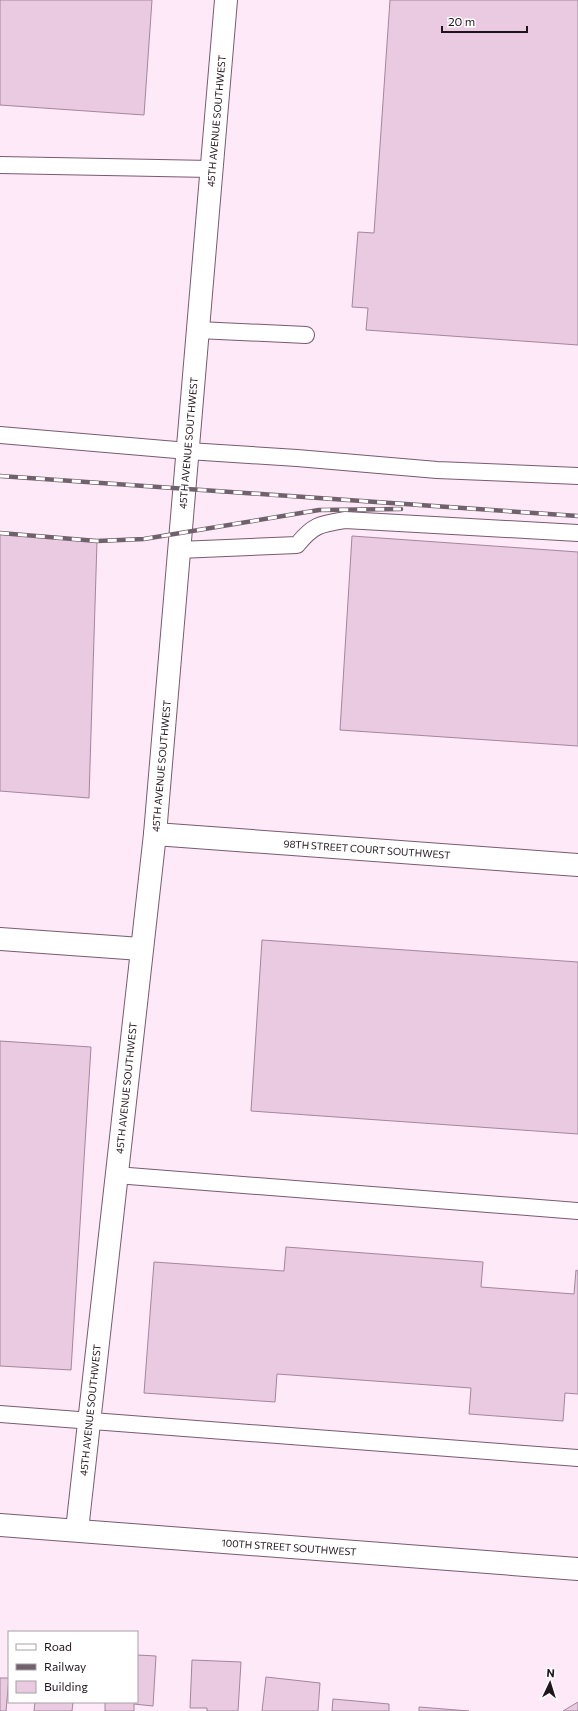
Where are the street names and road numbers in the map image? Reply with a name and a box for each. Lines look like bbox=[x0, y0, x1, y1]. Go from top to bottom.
street label: 45TH AVENUE SOUTHWEST bbox=[204, 54, 228, 188]
street label: 45TH AVENUE SOUTHWEST bbox=[176, 376, 200, 510]
street label: 45TH AVENUE SOUTHWEST bbox=[149, 699, 173, 833]
street label: 98TH STREET COURT SOUTHWEST bbox=[283, 837, 451, 861]
street label: 45TH AVENUE SOUTHWEST bbox=[113, 1021, 139, 1155]
street label: 45TH AVENUE SOUTHWEST bbox=[77, 1343, 103, 1477]
street label: 100TH STREET SOUTHWEST bbox=[221, 1536, 358, 1558]

